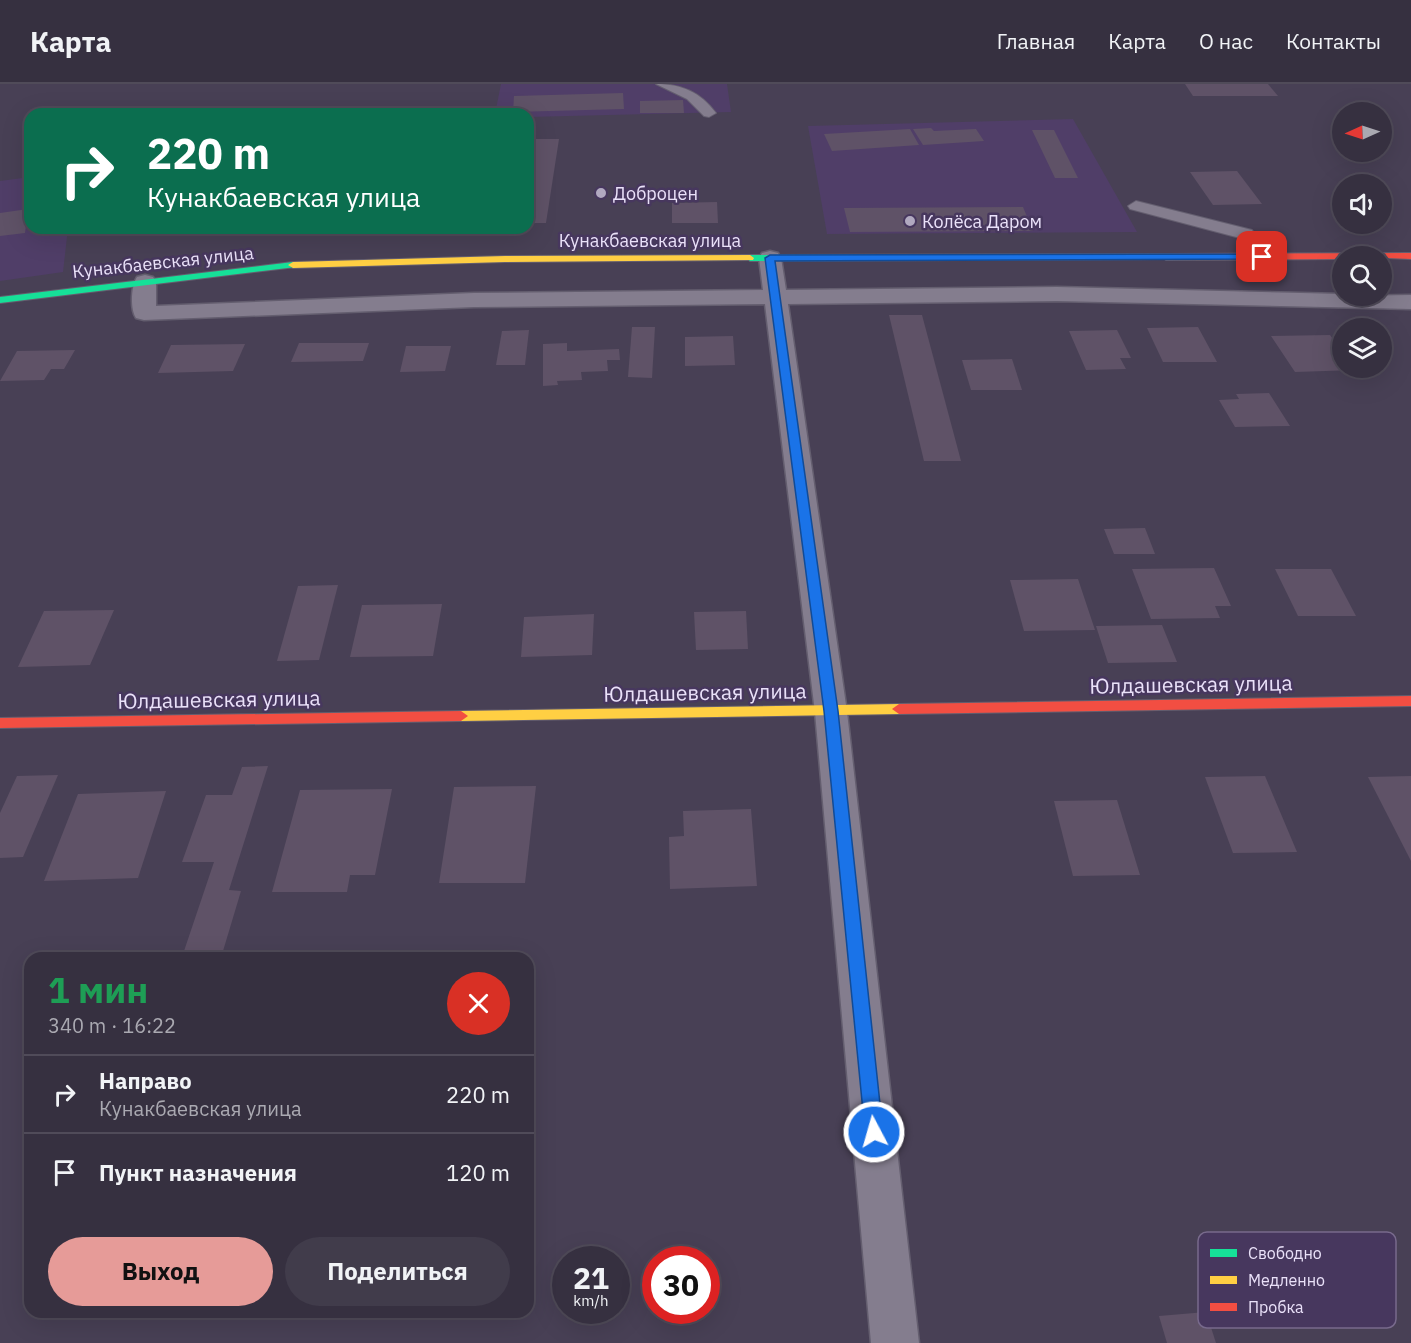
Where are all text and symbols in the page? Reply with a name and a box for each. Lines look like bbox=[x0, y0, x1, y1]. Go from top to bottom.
text: Карта bbox=[30, 23, 111, 60]
text: Главная bbox=[997, 27, 1075, 55]
text: Карта bbox=[1108, 27, 1166, 55]
text: О нас bbox=[1199, 27, 1253, 55]
text: Контакты bbox=[1286, 27, 1381, 55]
north arrow bbox=[1332, 102, 1392, 162]
map controls bbox=[1332, 102, 1392, 378]
text: 220 m bbox=[147, 126, 270, 181]
icon: right bbox=[48, 132, 126, 210]
button: sound bbox=[1332, 174, 1392, 234]
text: Кунакбаевская улица bbox=[147, 179, 421, 214]
place label: Доброцен bbox=[613, 182, 698, 205]
marker: Доброцен bbox=[594, 186, 608, 200]
place label: Колёса Даром bbox=[922, 210, 1042, 233]
marker: Колёса Даром bbox=[903, 214, 917, 228]
street label: Кунакбаевская улица bbox=[559, 229, 742, 252]
pin bbox=[1236, 231, 1287, 282]
icon: arrive bbox=[1245, 240, 1278, 273]
street label: Кунакбаевская улица bbox=[71, 241, 255, 283]
button: search bbox=[1332, 246, 1392, 306]
button: layers bbox=[1332, 318, 1392, 378]
street label: Юлдашевская улица bbox=[1089, 668, 1293, 700]
street label: Юлдашевская улица bbox=[603, 676, 807, 708]
street label: Юлдашевская улица bbox=[117, 683, 321, 715]
text: 1 мин bbox=[48, 966, 148, 1013]
button: close bbox=[447, 972, 510, 1035]
text: 340 m · 16:22 bbox=[48, 1012, 176, 1039]
text: Направо bbox=[99, 1066, 192, 1095]
icon: right bbox=[48, 1078, 81, 1111]
text: 220 m bbox=[446, 1080, 510, 1109]
text: Кунакбаевская улица bbox=[99, 1095, 302, 1122]
position arrow bbox=[842, 1100, 906, 1164]
icon: arrive bbox=[48, 1156, 81, 1189]
text: Пункт назначения bbox=[99, 1158, 297, 1187]
text: 120 m bbox=[446, 1158, 510, 1187]
legend bbox=[1198, 1232, 1396, 1328]
button: Выход bbox=[48, 1237, 273, 1306]
button: Поделиться bbox=[285, 1237, 510, 1306]
text: Свободно bbox=[1248, 1243, 1322, 1263]
speed limit sign: 30 bbox=[642, 1246, 720, 1324]
text: 21 bbox=[573, 1258, 609, 1297]
text: Медленно bbox=[1248, 1270, 1325, 1290]
text: km/h bbox=[573, 1291, 609, 1310]
text: Пробка bbox=[1248, 1297, 1304, 1317]

